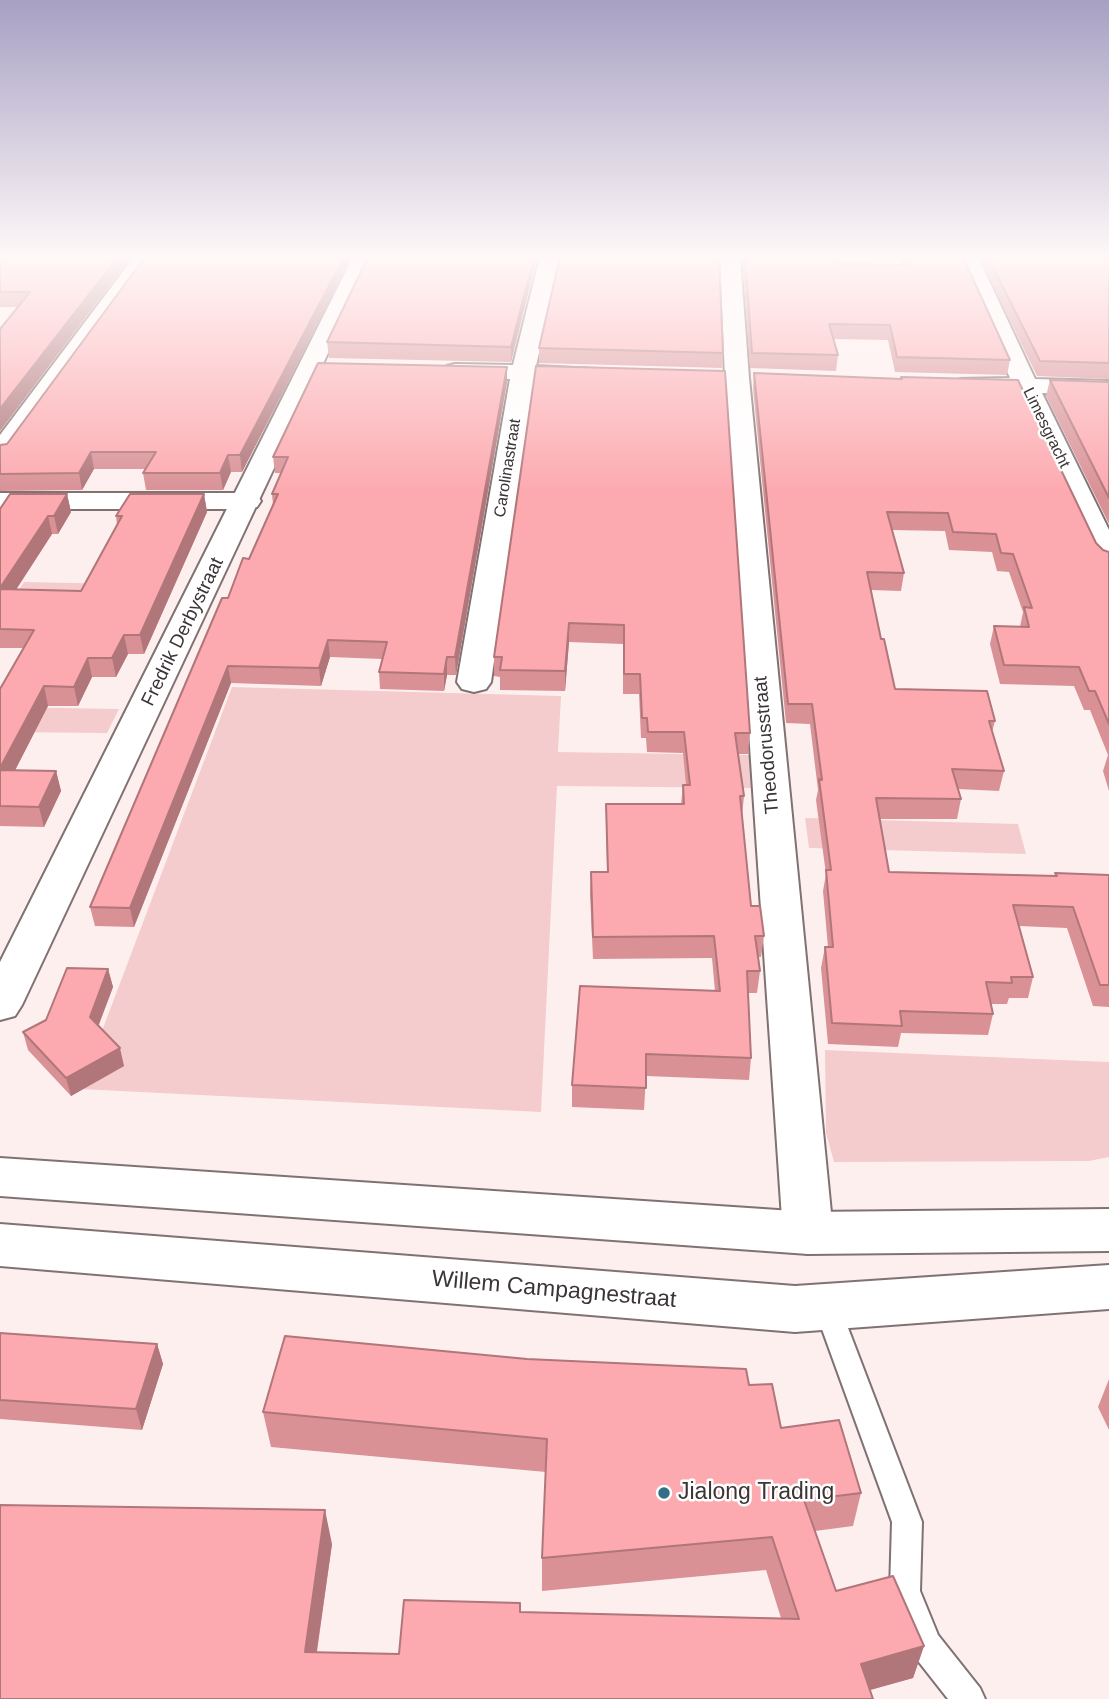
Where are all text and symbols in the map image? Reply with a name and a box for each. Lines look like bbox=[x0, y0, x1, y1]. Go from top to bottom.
street label: Limesgracht bbox=[1018, 385, 1074, 471]
street label: Carolinastraat bbox=[491, 417, 525, 519]
street label: Fredrik Derbystraat bbox=[137, 554, 229, 710]
street label: Theodorusstraat bbox=[750, 675, 784, 815]
street label: Willem Campagnestraat bbox=[431, 1266, 677, 1314]
place label: Jialong Trading bbox=[678, 1479, 834, 1507]
marker: Jialong Trading bbox=[656, 1485, 672, 1501]

